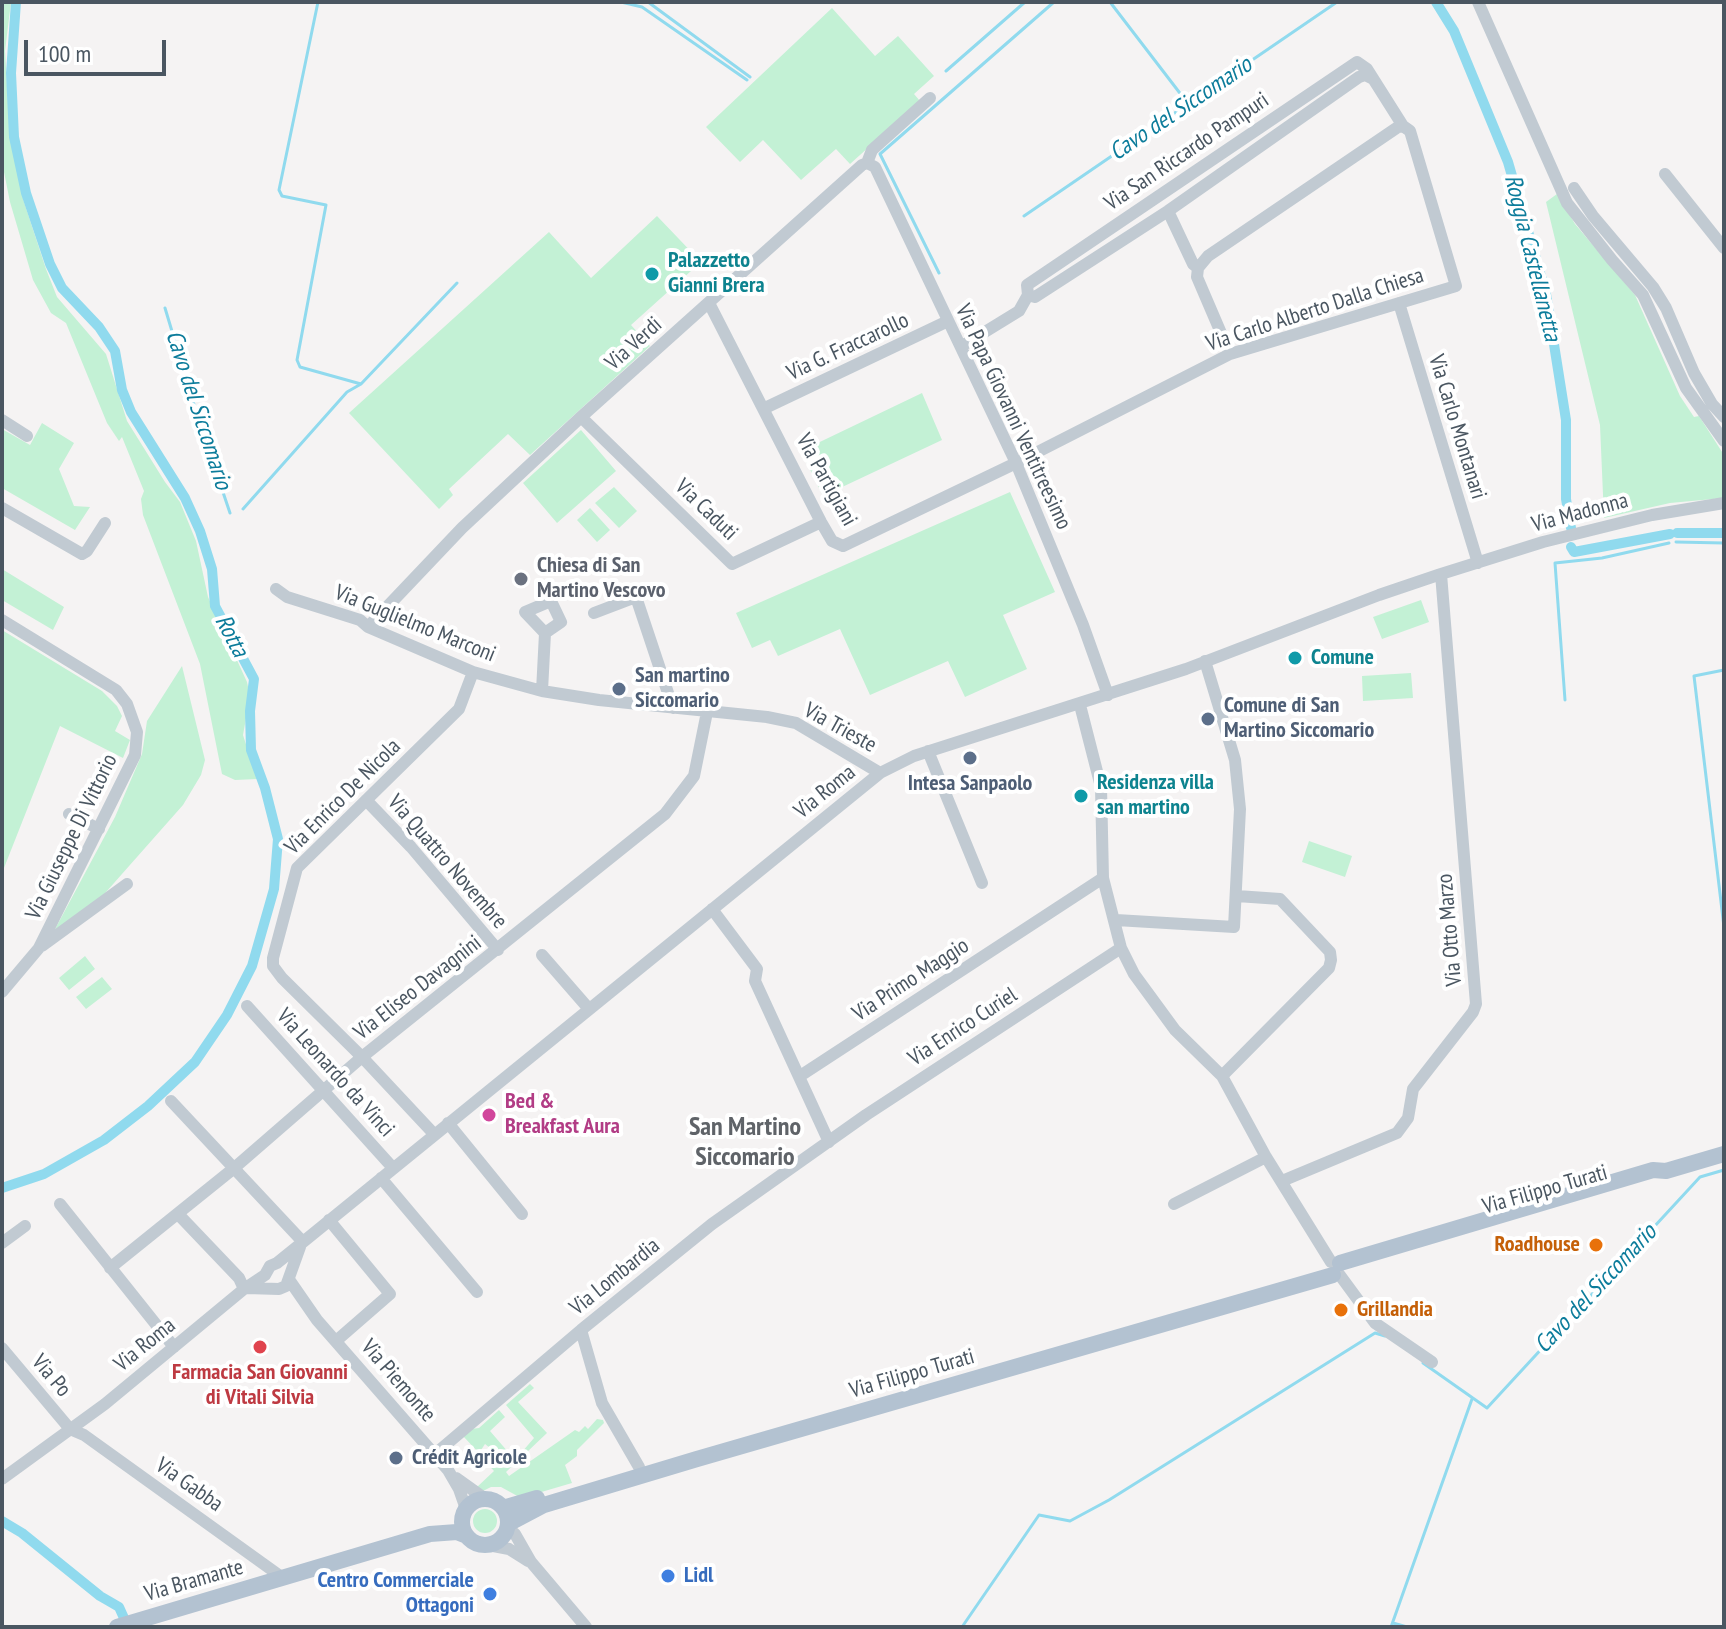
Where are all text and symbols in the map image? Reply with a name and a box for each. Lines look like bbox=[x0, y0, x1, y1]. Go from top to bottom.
scale bar bbox=[28, 24, 170, 74]
text: 100 m bbox=[38, 38, 91, 69]
water label: Cavo del Siccomario bbox=[1104, 51, 1258, 167]
street label: Via San Riccardo Pampuri bbox=[1100, 87, 1274, 217]
water label: Roggia Castellanetta bbox=[1497, 172, 1567, 344]
place label: Palazzetto Gianni Brera bbox=[668, 248, 764, 300]
street label: Via Carlo Alberto Dalla Chiesa bbox=[1203, 262, 1427, 358]
marker: Palazzetto Gianni Brera bbox=[643, 265, 661, 283]
street label: Via Papa Giovanni Ventitreesimo bbox=[949, 300, 1077, 534]
street label: Via G. Fraccarollo bbox=[783, 307, 913, 387]
street label: Via Verdi bbox=[600, 312, 668, 376]
water label: Cavo del Siccomario bbox=[159, 327, 237, 493]
street label: Via Carlo Montanari bbox=[1423, 352, 1491, 502]
street label: Via Partigiani bbox=[790, 429, 862, 531]
street label: Via Caduti bbox=[669, 474, 743, 546]
street label: Via Madonna bbox=[1529, 488, 1631, 538]
place label: Chiesa di San Martino Vescovo bbox=[537, 553, 665, 604]
marker: Chiesa di San Martino Vescovo bbox=[512, 570, 530, 588]
street label: Via Guglielmo Marconi bbox=[331, 580, 499, 668]
water label: Rotta bbox=[208, 610, 254, 662]
place label: Comune bbox=[1311, 645, 1374, 671]
marker: Comune bbox=[1286, 649, 1304, 667]
place label: San martino Siccomario bbox=[635, 663, 730, 714]
marker: San martino Siccomario bbox=[610, 680, 628, 698]
place label: Comune di San Martino Siccomario bbox=[1224, 693, 1374, 744]
street label: Via Trieste bbox=[799, 697, 881, 759]
marker: Comune di San Martino Siccomario bbox=[1199, 710, 1217, 728]
street label: Via Enrico De Nicola bbox=[280, 734, 406, 860]
marker: Intesa Sanpaolo bbox=[961, 749, 979, 767]
street label: Via Giuseppe Di Vittorio bbox=[21, 750, 123, 924]
street label: Via Roma bbox=[789, 759, 861, 825]
place label: Residenza villa san martino bbox=[1097, 770, 1214, 822]
place label: Intesa Sanpaolo bbox=[908, 771, 1032, 797]
marker: Residenza villa san martino bbox=[1072, 787, 1090, 805]
street label: Via Quattro Novembre bbox=[382, 790, 512, 934]
street label: Via Otto Marzo bbox=[1432, 873, 1468, 987]
street label: Via Eliseo Davagnini bbox=[349, 930, 487, 1046]
street label: Via Primo Maggio bbox=[848, 933, 974, 1027]
street label: Via Enrico Curiel bbox=[904, 982, 1022, 1072]
street label: Via Leonardo da Vinci bbox=[271, 1003, 399, 1143]
place label: Bed & Breakfast Aura bbox=[505, 1089, 620, 1140]
marker: Bed & Breakfast Aura bbox=[480, 1106, 498, 1124]
district label: San Martino Siccomario bbox=[689, 1112, 801, 1174]
street label: Via Filippo Turati bbox=[1480, 1160, 1610, 1220]
water label: Cavo del Siccomario bbox=[1529, 1219, 1663, 1359]
place label: Roadhouse bbox=[1495, 1232, 1580, 1258]
street label: Via Lombardia bbox=[565, 1233, 665, 1321]
marker: Roadhouse bbox=[1587, 1236, 1605, 1254]
place label: Grillandia bbox=[1357, 1297, 1433, 1323]
marker: Grillandia bbox=[1332, 1301, 1350, 1319]
street label: Via Roma bbox=[109, 1312, 181, 1378]
street label: Via Piemonte bbox=[355, 1334, 441, 1428]
marker: Farmacia San Giovanni di Vitali Silvia bbox=[251, 1338, 269, 1356]
street label: Via Filippo Turati bbox=[847, 1344, 977, 1404]
street label: Via Po bbox=[26, 1349, 76, 1403]
place label: Farmacia San Giovanni di Vitali Silvia bbox=[172, 1360, 348, 1412]
place label: Crédit Agricole bbox=[412, 1445, 527, 1471]
marker: Crédit Agricole bbox=[387, 1449, 405, 1467]
street label: Via Gabba bbox=[150, 1452, 228, 1518]
street label: Via Bramante bbox=[142, 1554, 246, 1608]
place label: Lidl bbox=[684, 1563, 713, 1589]
marker: Lidl bbox=[659, 1567, 677, 1585]
place label: Centro Commerciale Ottagoni bbox=[317, 1568, 474, 1620]
marker: Centro Commerciale Ottagoni bbox=[481, 1585, 499, 1603]

